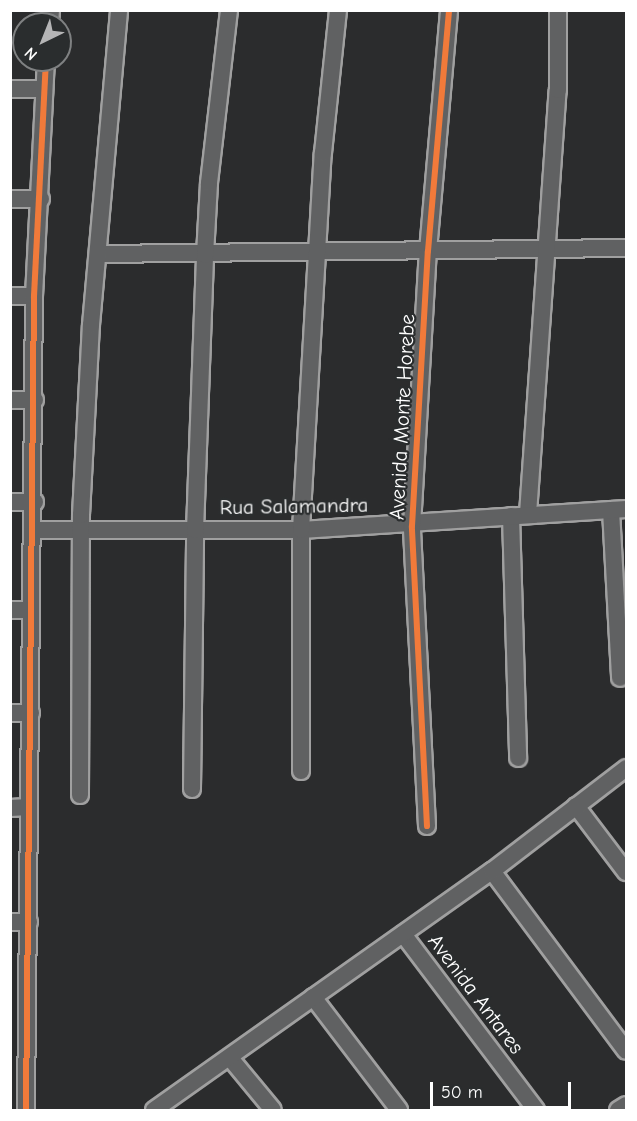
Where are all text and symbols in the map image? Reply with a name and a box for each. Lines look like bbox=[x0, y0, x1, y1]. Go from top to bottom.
north arrow bbox=[12, 12, 72, 72]
text: N bbox=[21, 44, 41, 64]
street label: Avenida Monte Horebe bbox=[384, 313, 420, 521]
street label: Rua Salamandra bbox=[219, 492, 369, 520]
street label: Avenida Antares bbox=[423, 929, 529, 1059]
scale bar bbox=[433, 1070, 574, 1108]
text: 50 m bbox=[441, 1082, 483, 1103]

